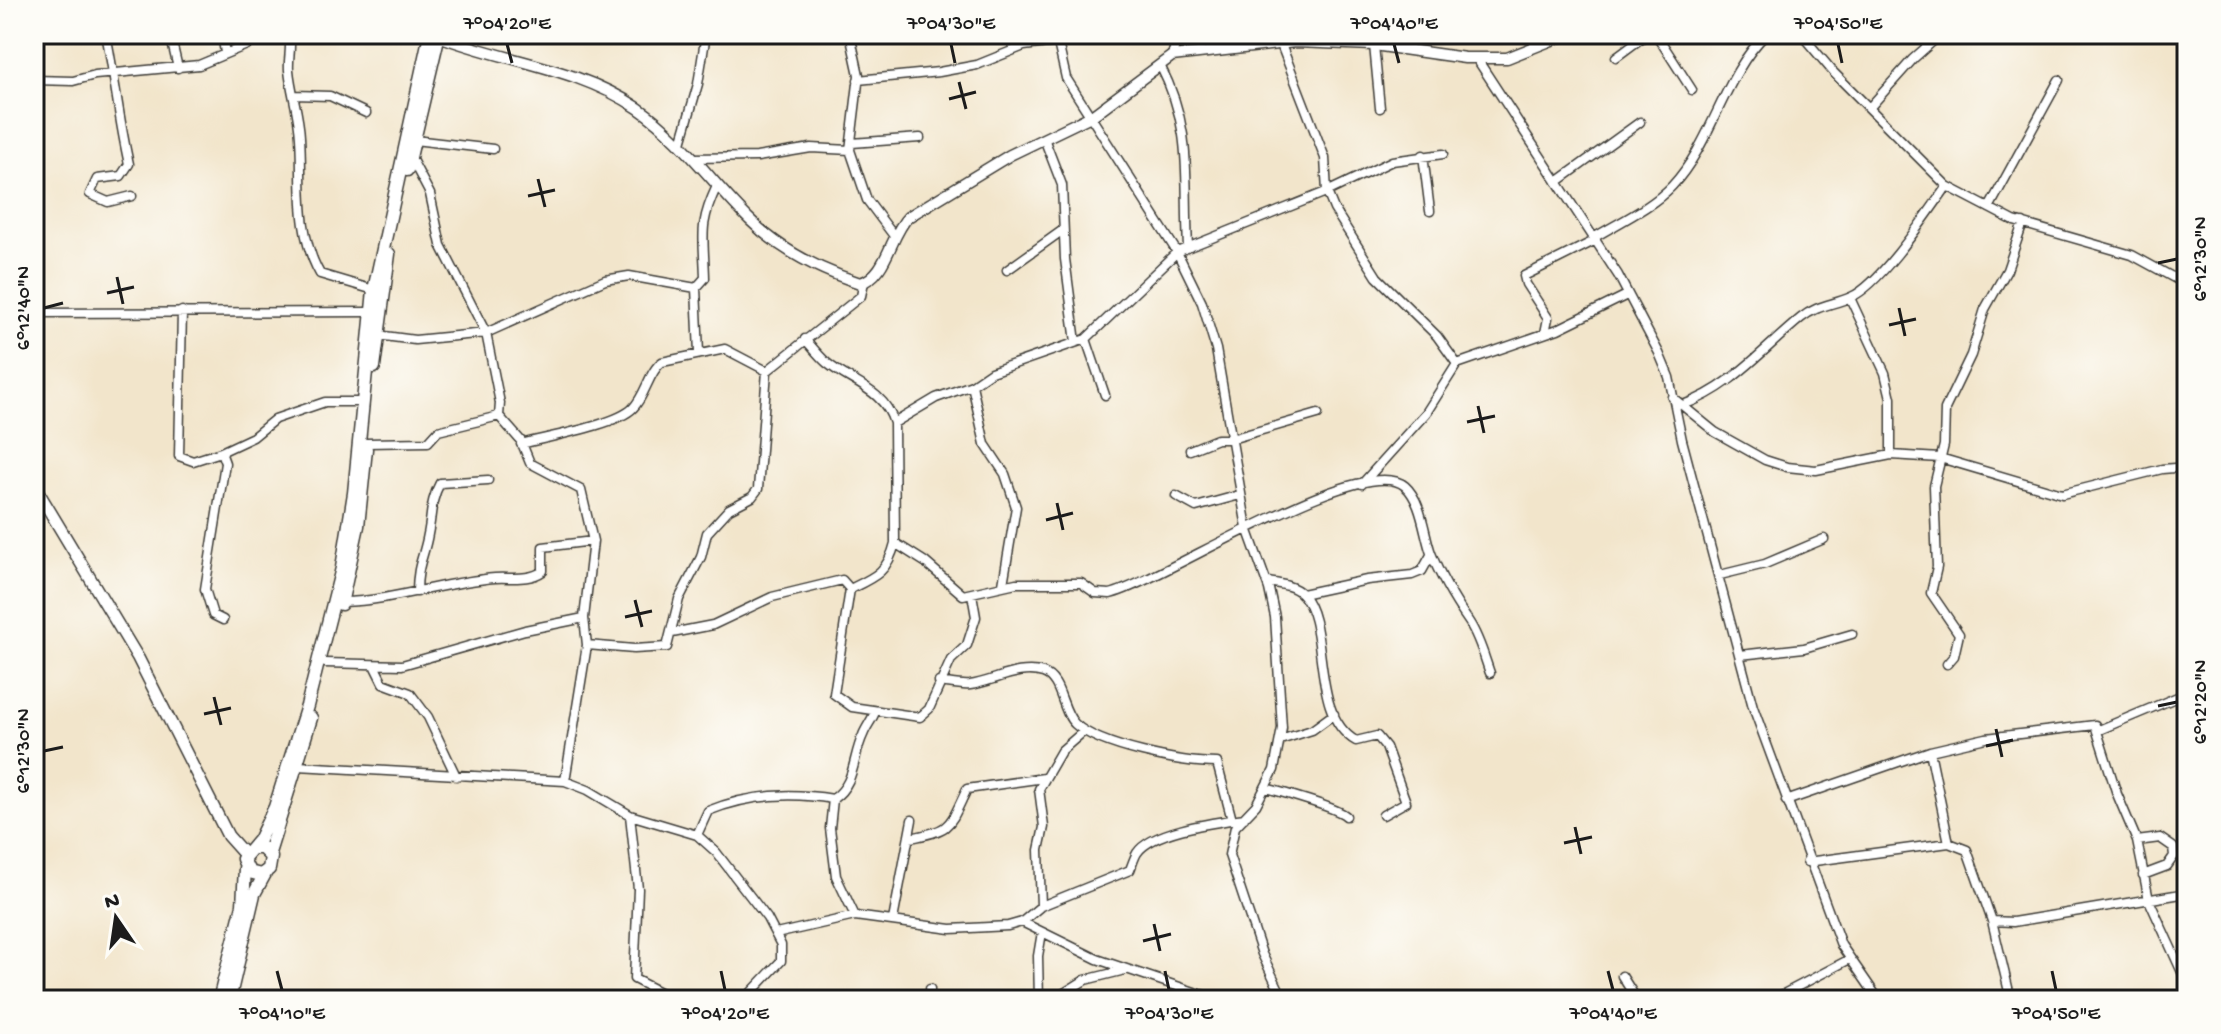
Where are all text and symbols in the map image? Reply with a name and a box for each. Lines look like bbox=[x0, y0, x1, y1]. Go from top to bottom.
text: 7°04'20"E bbox=[462, 14, 552, 37]
text: 7°04'30"E bbox=[906, 14, 996, 37]
text: 7°04'40"E bbox=[1350, 14, 1439, 37]
text: 7°04'50"E bbox=[1793, 14, 1884, 37]
text: 6°12'30"N bbox=[2191, 216, 2214, 302]
text: 6°12'40"N bbox=[14, 266, 37, 350]
text: 6°12'20"N bbox=[2191, 660, 2214, 744]
text: 6°12'30"N bbox=[14, 708, 37, 794]
north arrow bbox=[76, 878, 156, 958]
text: N bbox=[102, 888, 122, 917]
text: 7°04'10"E bbox=[238, 1004, 326, 1027]
text: 7°04'20"E bbox=[680, 1004, 770, 1027]
text: 7°04'30"E bbox=[1124, 1004, 1214, 1027]
text: 7°04'40"E bbox=[1569, 1004, 1658, 1027]
text: 7°04'50"E bbox=[2011, 1004, 2102, 1027]

